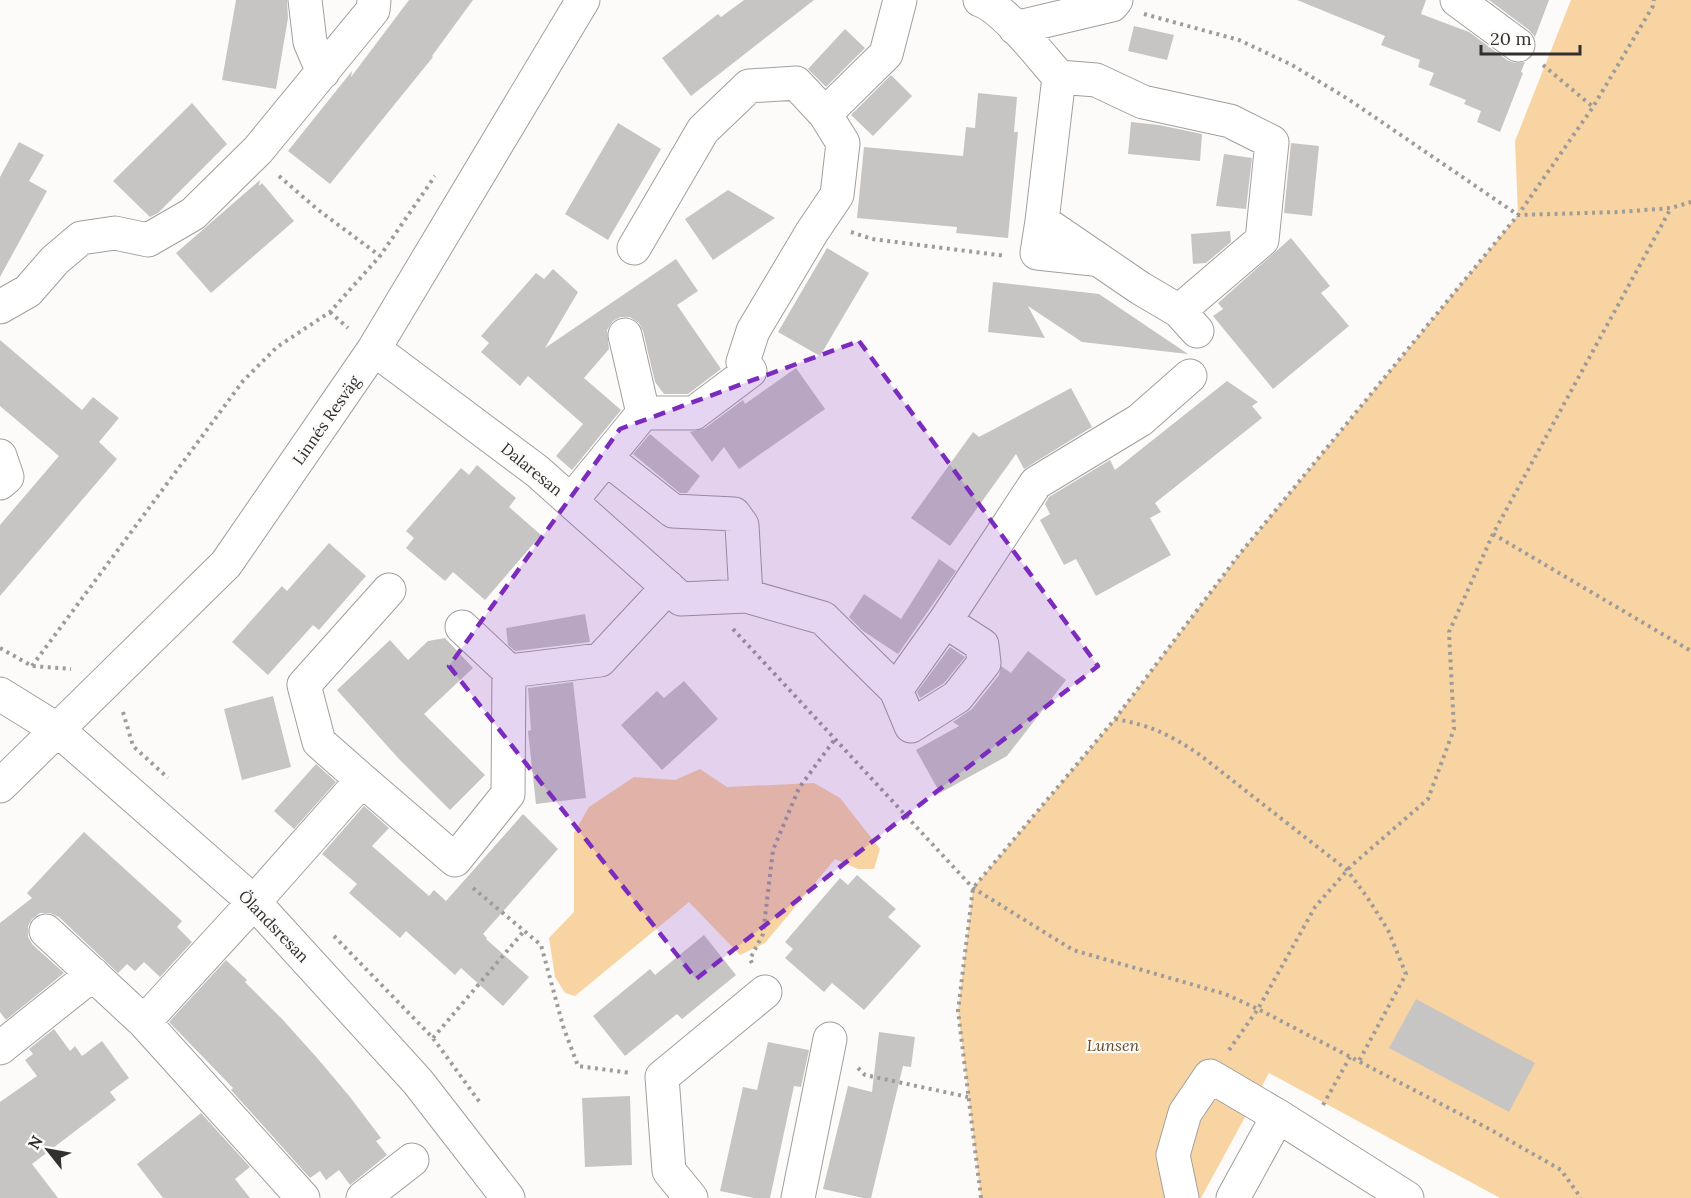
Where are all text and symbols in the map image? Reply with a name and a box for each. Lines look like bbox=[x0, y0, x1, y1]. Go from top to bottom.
scale bar bbox=[1481, 18, 1580, 56]
text: 20 m bbox=[1490, 27, 1532, 50]
street label: Linnés Resväg bbox=[288, 371, 365, 469]
street label: Dalaresan bbox=[497, 438, 567, 500]
street label: Ölandsresan bbox=[235, 886, 314, 967]
park label: Lunsen bbox=[1087, 1035, 1140, 1055]
north arrow bbox=[18, 1120, 78, 1180]
text: N bbox=[23, 1132, 47, 1153]

